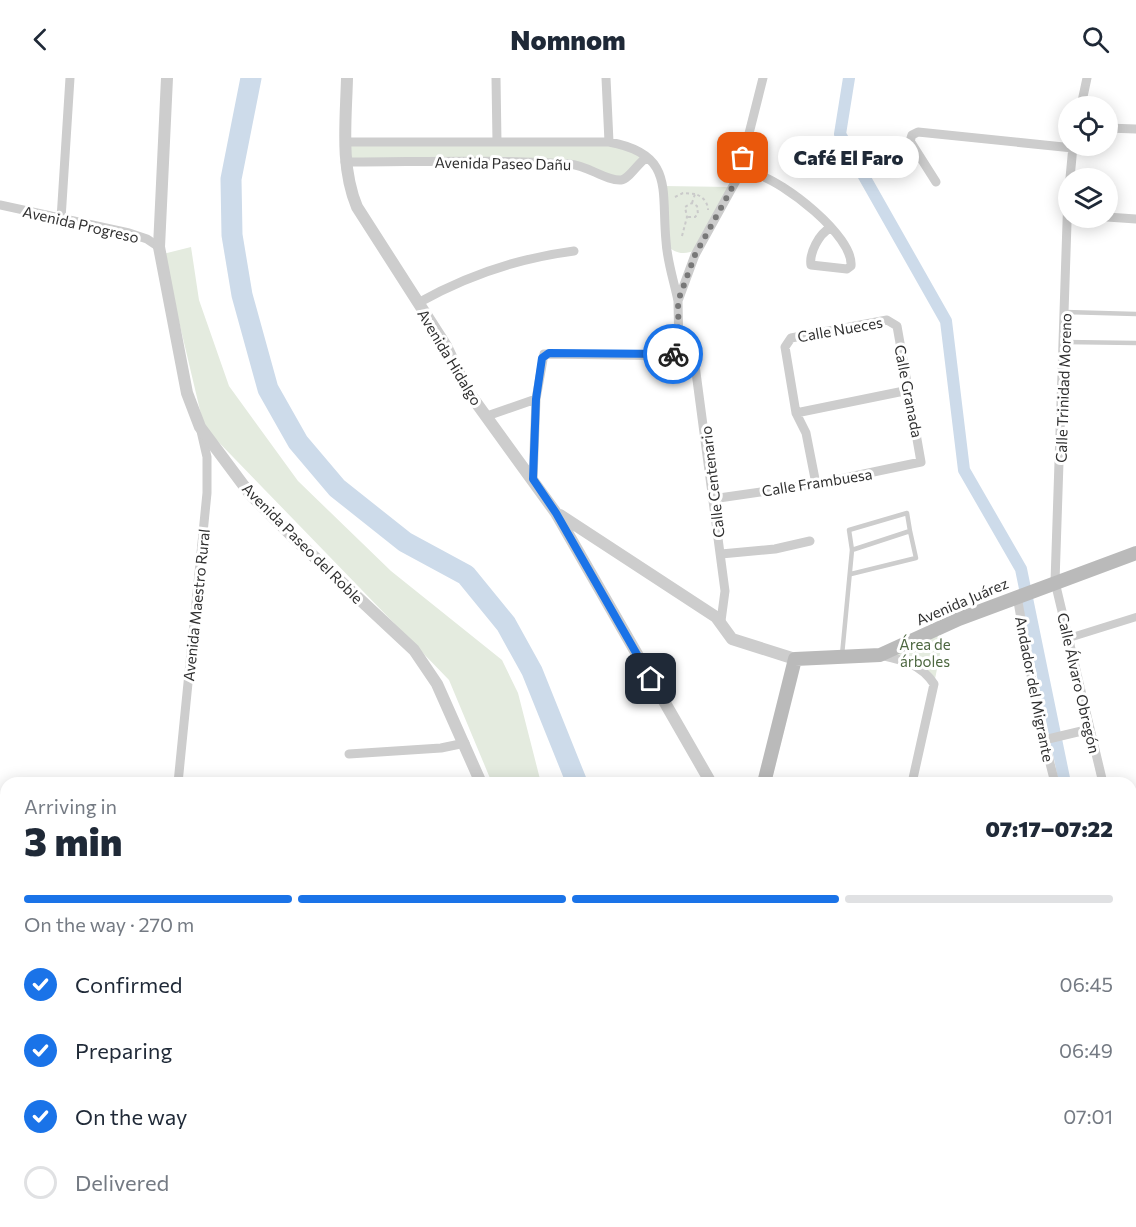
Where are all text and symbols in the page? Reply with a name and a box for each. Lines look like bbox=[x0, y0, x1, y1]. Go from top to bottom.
icon: back bbox=[24, 23, 57, 56]
text: Nomnom bbox=[510, 23, 626, 56]
icon: search bbox=[1079, 23, 1112, 56]
map controls bbox=[1058, 96, 1118, 228]
button: locate bbox=[1058, 96, 1118, 156]
pin bbox=[717, 132, 768, 183]
callout: Café El Faro bbox=[779, 137, 920, 179]
icon: bag bbox=[726, 141, 759, 174]
text: Café El Faro bbox=[794, 145, 903, 169]
street label: Avenida Paseo Dañu bbox=[435, 153, 571, 173]
button: layers bbox=[1058, 168, 1118, 228]
street label: Avenida Progreso bbox=[21, 202, 141, 246]
street label: Avenida Hidalgo bbox=[414, 306, 486, 409]
street label: Calle Nueces bbox=[796, 313, 884, 345]
street label: Calle Trinidad Moreno bbox=[1051, 313, 1075, 463]
courier bbox=[643, 324, 703, 384]
icon: bike bbox=[657, 338, 690, 371]
street label: Calle Granada bbox=[891, 343, 927, 439]
street label: Calle Centenario bbox=[696, 425, 728, 539]
street label: Calle Frambuesa bbox=[761, 464, 873, 500]
street label: Avenida Paseo del Roble bbox=[239, 479, 367, 607]
street label: Avenida Maestro Rural bbox=[179, 528, 213, 682]
street label: Avenida Juárez bbox=[913, 573, 1011, 629]
street label: Calle Álvaro Obregón bbox=[1054, 611, 1105, 755]
street label: Andador del Migrante bbox=[1012, 615, 1058, 763]
park label: Área de árboles bbox=[899, 634, 951, 670]
pin bbox=[625, 653, 676, 704]
icon: home bbox=[634, 662, 667, 695]
text: Arriving in bbox=[24, 794, 117, 818]
text: 07:17–07:22 bbox=[985, 815, 1113, 842]
text: 3 min bbox=[24, 816, 122, 864]
text: On the way · 270 m bbox=[24, 912, 194, 936]
icon: check bbox=[24, 968, 57, 1001]
text: Confirmed bbox=[75, 971, 182, 998]
text: 06:45 bbox=[1060, 972, 1113, 996]
icon: check bbox=[24, 1034, 57, 1067]
text: Preparing bbox=[75, 1037, 172, 1064]
text: 06:49 bbox=[1059, 1038, 1113, 1062]
icon: check bbox=[24, 1100, 57, 1133]
text: On the way bbox=[75, 1103, 187, 1130]
text: 07:01 bbox=[1063, 1104, 1113, 1128]
text: Delivered bbox=[75, 1169, 169, 1196]

